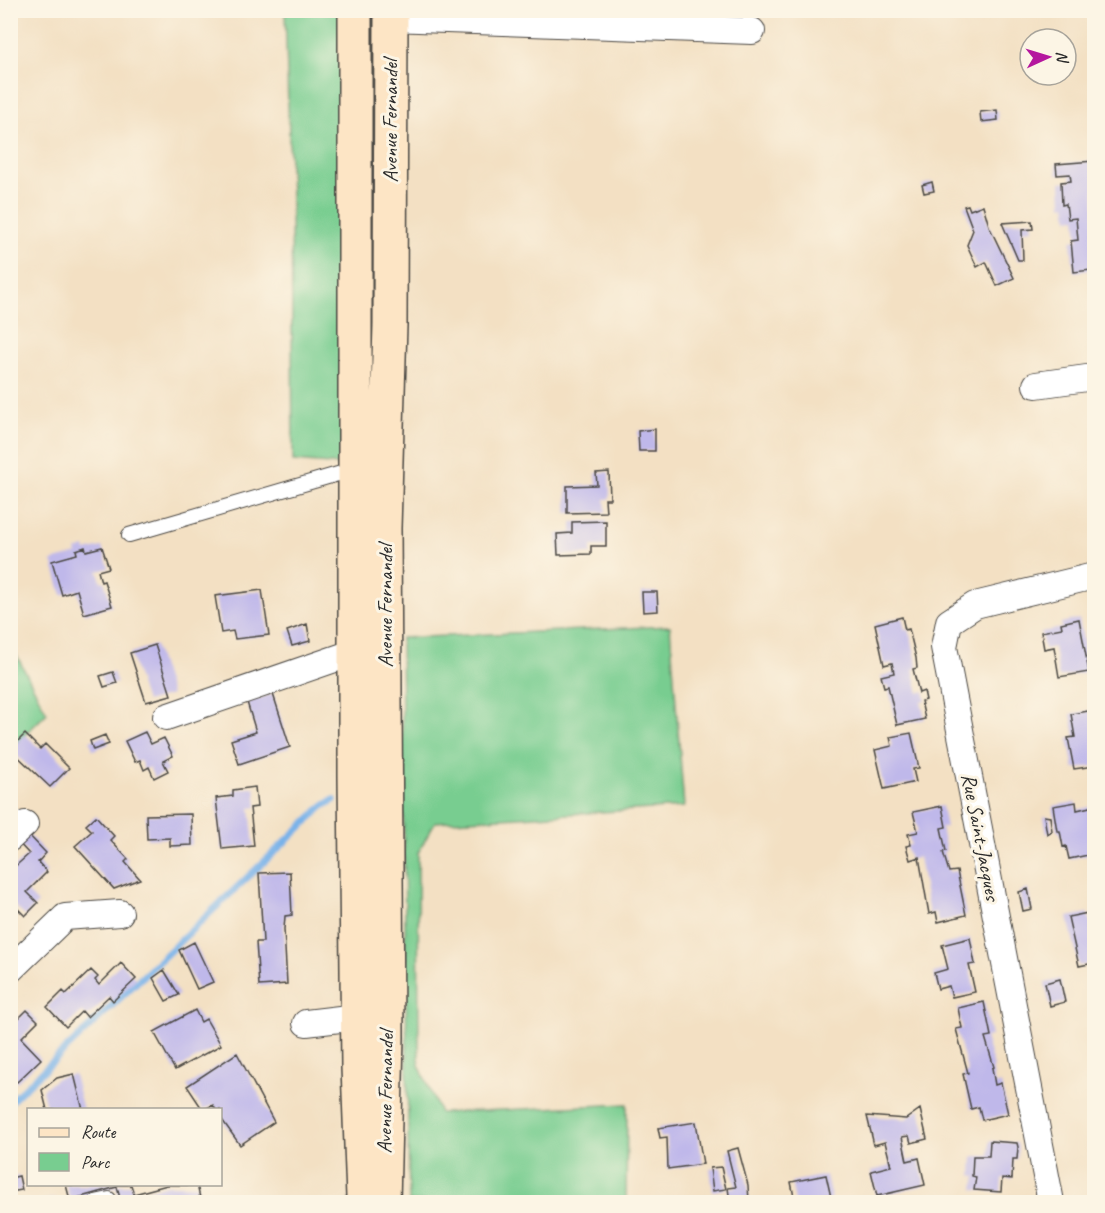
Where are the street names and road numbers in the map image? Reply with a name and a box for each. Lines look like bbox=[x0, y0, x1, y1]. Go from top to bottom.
street label: Avenue Fernandel bbox=[377, 56, 403, 182]
street label: Avenue Fernandel bbox=[372, 541, 398, 667]
street label: Rue Saint-Jacques bbox=[956, 771, 1006, 905]
street label: Avenue Fernandel bbox=[371, 1027, 399, 1154]

